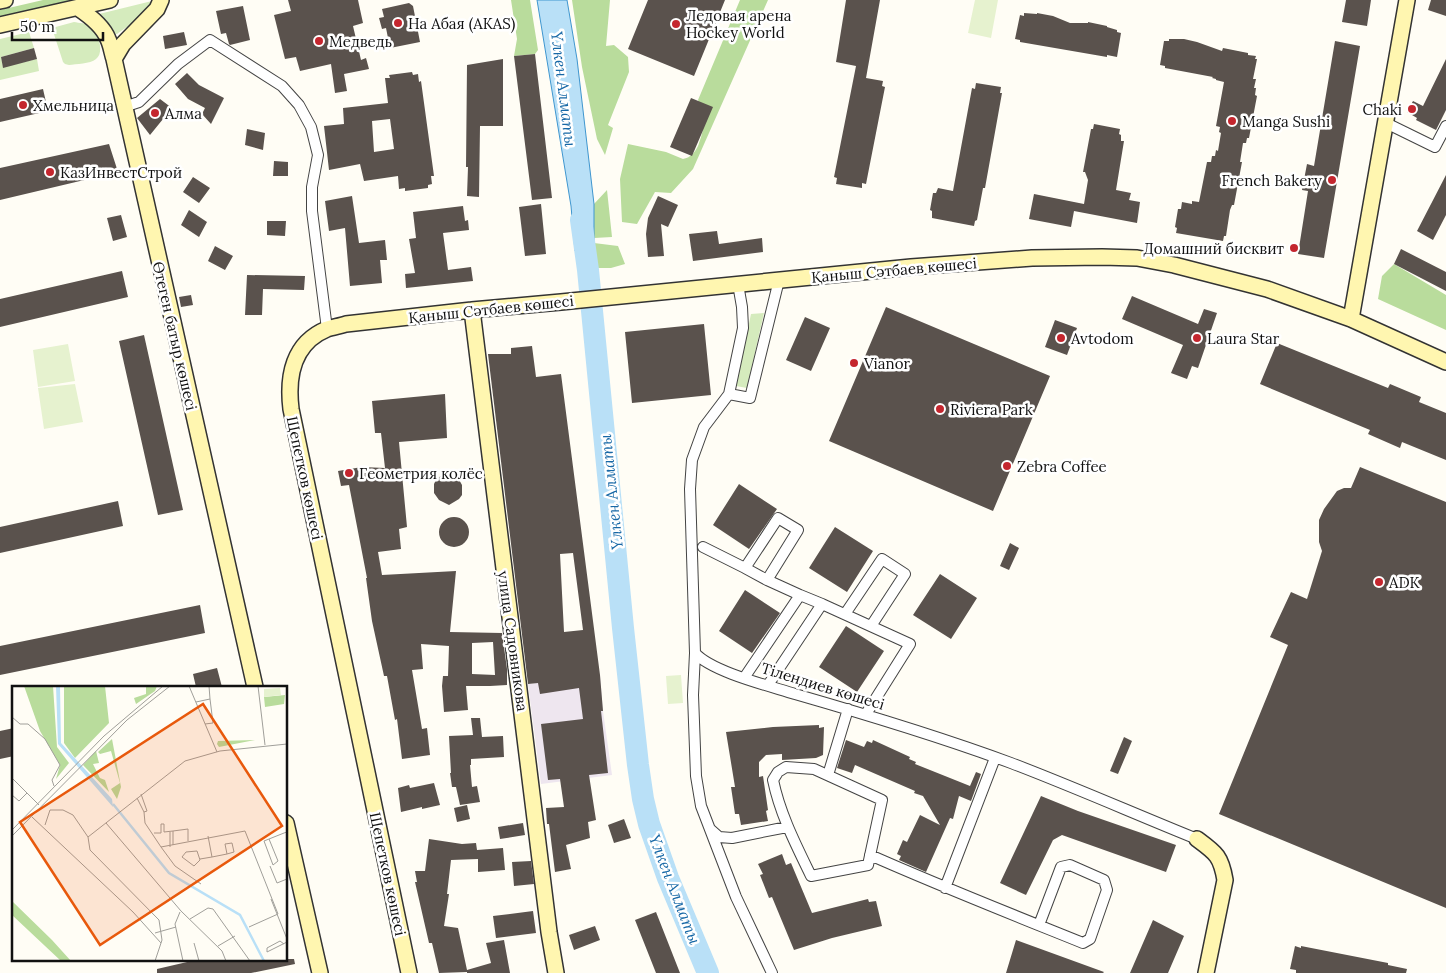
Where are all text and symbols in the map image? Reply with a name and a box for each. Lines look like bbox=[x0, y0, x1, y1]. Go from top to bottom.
place label: Ледовая арена Hockey World bbox=[686, 6, 792, 42]
scale bar bbox=[12, 10, 104, 42]
place label: На Абая (AKAS) bbox=[408, 14, 516, 34]
text: 50 m bbox=[20, 17, 55, 36]
marker: На Абая (AKAS) bbox=[392, 17, 404, 29]
marker: Ледовая арена Hockey World bbox=[670, 18, 682, 30]
water label: Үлкен Алматы bbox=[547, 30, 581, 148]
place label: Медведь bbox=[329, 32, 392, 51]
marker: Медведь bbox=[313, 35, 325, 47]
place label: Хмельница bbox=[33, 96, 114, 115]
marker: Хмельница bbox=[17, 99, 29, 111]
place label: Chaki bbox=[1363, 100, 1402, 119]
marker: Chaki bbox=[1406, 103, 1418, 115]
place label: Алма bbox=[164, 104, 202, 123]
marker: Алма bbox=[149, 107, 161, 119]
place label: Manga Sushi bbox=[1242, 112, 1330, 131]
marker: Manga Sushi bbox=[1226, 115, 1238, 127]
place label: КазИнвестСтрой bbox=[60, 163, 182, 182]
marker: КазИнвестСтрой bbox=[44, 166, 56, 178]
place label: French Bakery bbox=[1222, 171, 1322, 190]
marker: French Bakery bbox=[1326, 174, 1338, 186]
place label: Домашний бисквит bbox=[1143, 239, 1285, 258]
marker: Домашний бисквит bbox=[1288, 242, 1300, 254]
street label: Қаныш Сәтбаев көшесі bbox=[810, 253, 978, 287]
street label: Өтеген батыр көшесі bbox=[149, 260, 201, 412]
street label: Қаныш Сәтбаев көшесі bbox=[407, 291, 575, 327]
place label: Avtodom bbox=[1070, 329, 1134, 348]
place label: Laura Star bbox=[1207, 329, 1280, 348]
marker: Avtodom bbox=[1055, 332, 1067, 344]
marker: Laura Star bbox=[1191, 332, 1203, 344]
place label: Vianor bbox=[863, 354, 910, 373]
marker: Vianor bbox=[848, 357, 860, 369]
place label: Riviera Park bbox=[950, 400, 1033, 419]
marker: Riviera Park bbox=[934, 403, 946, 415]
street label: Щепетков көшесі bbox=[283, 414, 327, 542]
water label: Үлкен Алматы bbox=[595, 433, 627, 551]
place label: Zebra Coffee bbox=[1017, 457, 1107, 476]
marker: Zebra Coffee bbox=[1001, 460, 1013, 472]
place label: Геометрия колёс bbox=[359, 464, 483, 483]
marker: Геометрия колёс bbox=[343, 467, 355, 479]
street label: улица Садовникова bbox=[494, 569, 532, 713]
place label: ADK bbox=[1388, 573, 1420, 592]
marker: ADK bbox=[1373, 576, 1385, 588]
street label: Тілендиев көшесі bbox=[759, 658, 887, 714]
inset map bbox=[12, 686, 288, 960]
street label: Щепетков көшесі bbox=[366, 810, 410, 938]
water label: Үлкен Алматы bbox=[645, 831, 705, 947]

